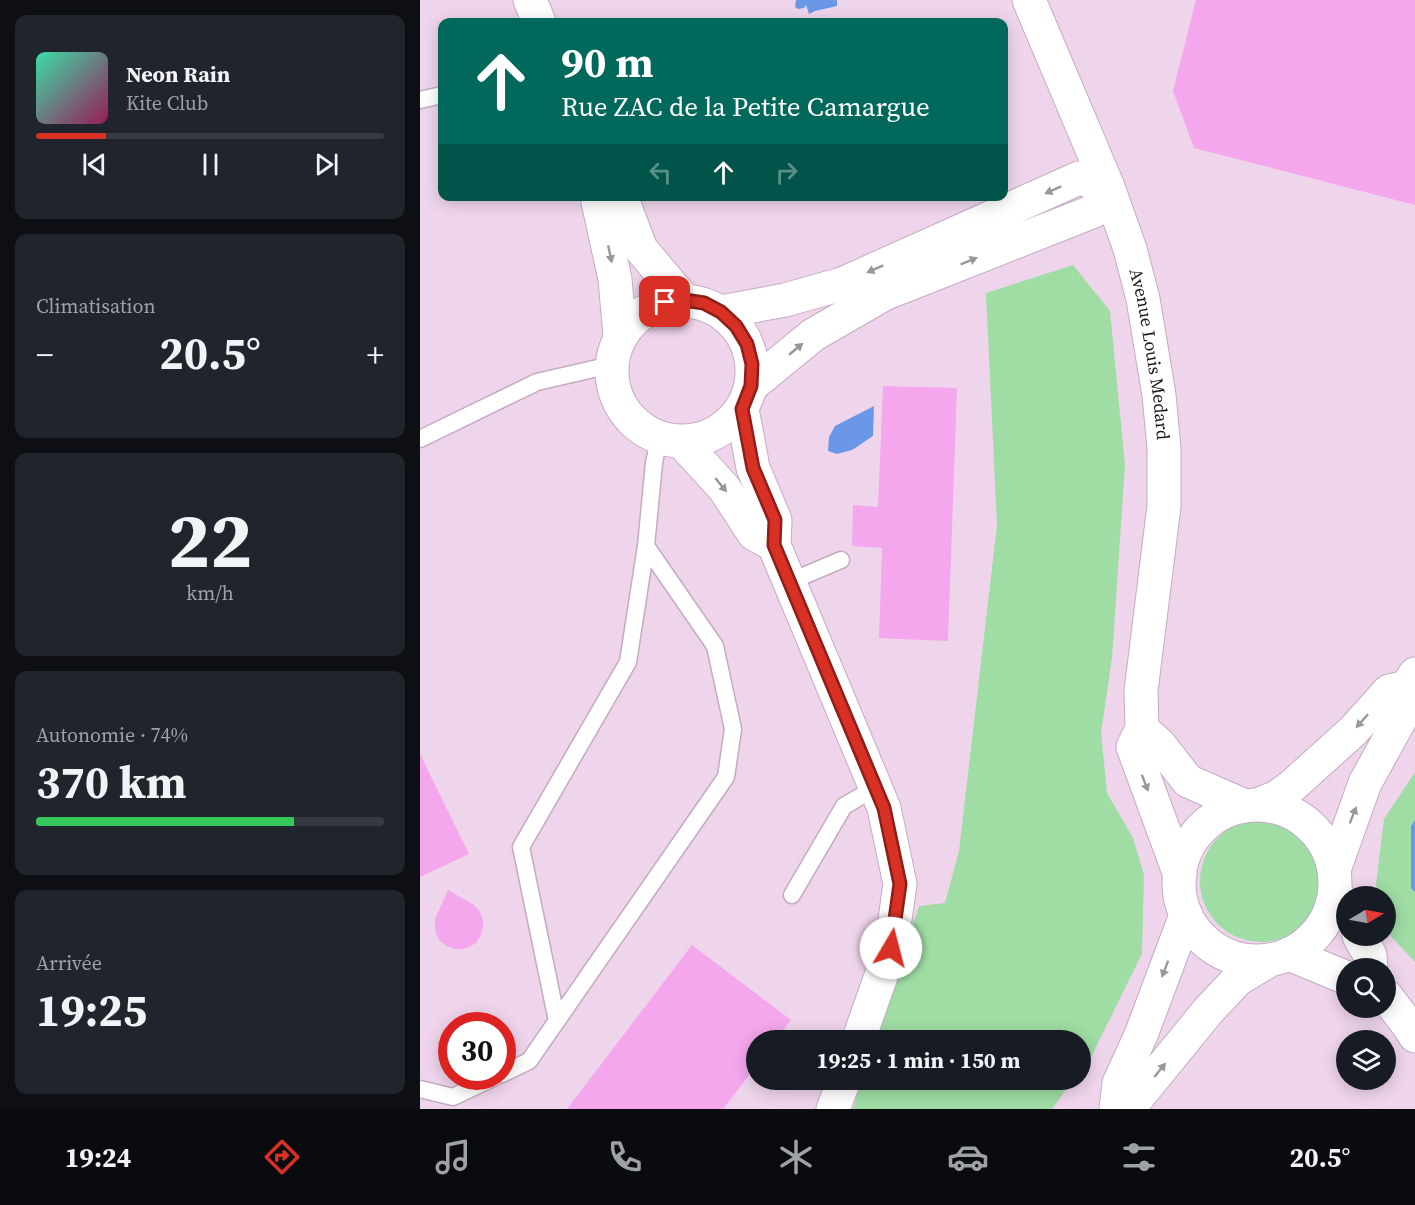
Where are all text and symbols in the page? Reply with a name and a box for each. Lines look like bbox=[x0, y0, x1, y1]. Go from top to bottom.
text: 90 m bbox=[561, 33, 654, 91]
icon: ahead bbox=[462, 42, 540, 120]
text: Neon Rain bbox=[126, 59, 230, 89]
text: Rue ZAC de la Petite Camargue bbox=[561, 88, 930, 125]
text: Kite Club bbox=[126, 89, 208, 117]
icon: previous bbox=[78, 148, 111, 181]
icon: pause bbox=[194, 148, 227, 181]
icon: next bbox=[310, 148, 343, 181]
icon: left bbox=[644, 156, 677, 189]
icon: ahead bbox=[707, 156, 740, 189]
icon: right bbox=[770, 156, 803, 189]
one-way arrow bbox=[1045, 185, 1062, 194]
one-way arrow bbox=[606, 244, 615, 263]
one-way arrow bbox=[960, 255, 978, 265]
one-way arrow bbox=[866, 264, 884, 274]
street label: Avenue Louis Medard bbox=[1124, 266, 1176, 441]
pin bbox=[639, 276, 690, 327]
icon: arrive bbox=[648, 285, 681, 318]
text: Climatisation bbox=[36, 292, 156, 320]
text: 20.5° bbox=[159, 322, 261, 384]
text: − bbox=[36, 332, 54, 377]
text: + bbox=[367, 332, 384, 377]
one-way arrow bbox=[788, 342, 804, 355]
one-way arrow bbox=[714, 478, 727, 493]
text: 22 bbox=[168, 486, 252, 593]
text: km/h bbox=[186, 579, 234, 607]
one-way arrow bbox=[1355, 713, 1369, 728]
text: Autonomie · 74% bbox=[36, 721, 188, 749]
text: 370 km bbox=[36, 751, 187, 813]
one-way arrow bbox=[1141, 774, 1151, 792]
one-way arrow bbox=[1349, 806, 1359, 824]
north arrow bbox=[1336, 886, 1396, 946]
map controls bbox=[1336, 886, 1396, 1090]
position arrow bbox=[859, 916, 923, 980]
text: Arrivée bbox=[36, 949, 102, 977]
button: search bbox=[1336, 958, 1396, 1018]
one-way arrow bbox=[1160, 961, 1170, 979]
text: 19:25 bbox=[36, 979, 147, 1041]
speed limit sign: 30 bbox=[438, 1012, 516, 1090]
button: layers bbox=[1336, 1030, 1396, 1090]
text: 19:25 · 1 min · 150 m bbox=[817, 1045, 1020, 1075]
one-way arrow bbox=[1153, 1063, 1166, 1078]
icon: directions bbox=[261, 1136, 303, 1178]
icon: music bbox=[432, 1136, 474, 1178]
icon: phone bbox=[604, 1136, 646, 1178]
icon: climate bbox=[775, 1136, 817, 1178]
icon: car bbox=[947, 1136, 989, 1178]
icon: filters bbox=[1118, 1136, 1160, 1178]
text: 19:24 bbox=[65, 1139, 131, 1176]
text: 20.5° bbox=[1289, 1139, 1350, 1176]

